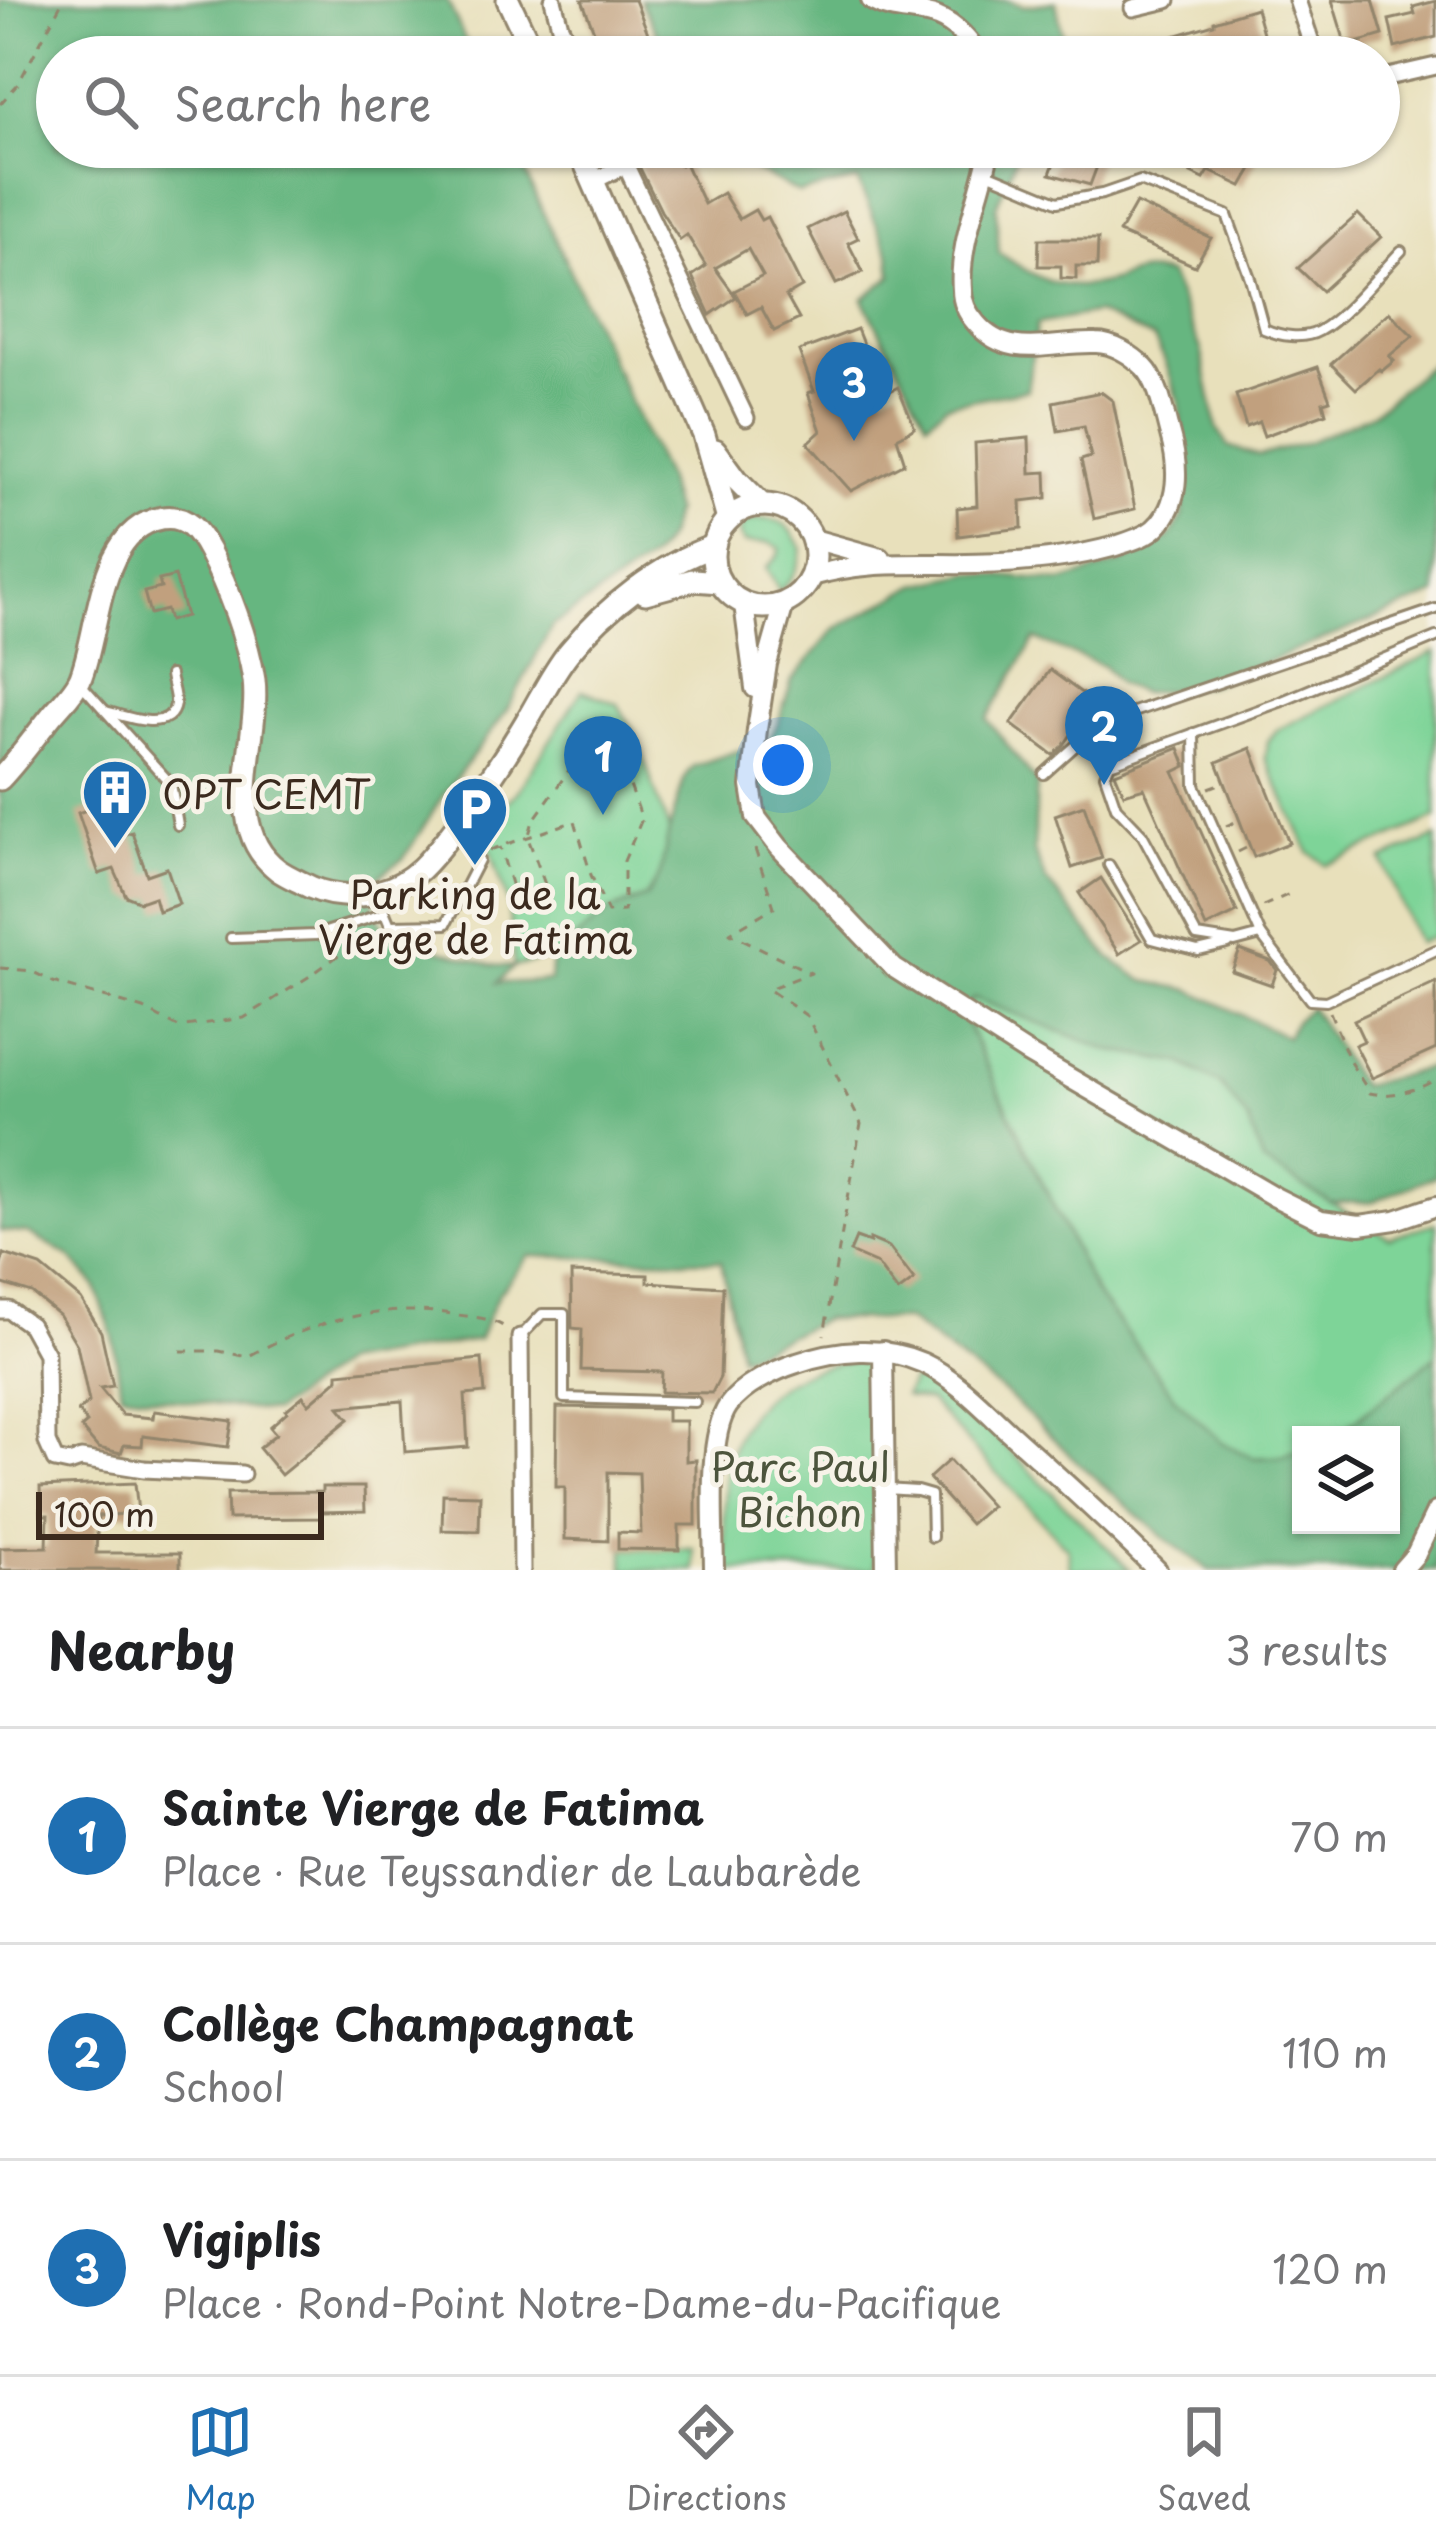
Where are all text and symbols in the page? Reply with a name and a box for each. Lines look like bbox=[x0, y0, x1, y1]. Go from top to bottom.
search box bbox=[36, 36, 1400, 168]
text: Search here bbox=[174, 68, 431, 136]
icon: search bbox=[78, 69, 144, 135]
pin: 3 bbox=[815, 342, 893, 441]
pin: 2 bbox=[1065, 686, 1143, 785]
pin: 1 bbox=[564, 716, 642, 815]
your location bbox=[753, 735, 813, 795]
building icon: OPT CEMT bbox=[80, 757, 150, 851]
place label: OPT CEMT bbox=[162, 763, 371, 822]
parking icon: Parking de la Vierge de Fatima bbox=[440, 774, 510, 868]
place label: Parking de la Vierge de Fatima bbox=[318, 863, 632, 967]
map controls bbox=[1292, 1426, 1400, 1534]
button: layers bbox=[1292, 1426, 1400, 1534]
park label: Parc Paul Bichon bbox=[710, 1436, 890, 1540]
scale bar bbox=[36, 1486, 324, 1539]
text: 100 m bbox=[54, 1488, 155, 1538]
text: Nearby bbox=[48, 1610, 235, 1687]
text: 3 results bbox=[1225, 1619, 1388, 1678]
text: Sainte Vierge de Fatima bbox=[162, 1772, 704, 1840]
text: 1 bbox=[78, 1806, 96, 1865]
text: 70 m bbox=[1290, 1806, 1388, 1865]
text: Place · Rue Teyssandier de Laubarède bbox=[162, 1840, 862, 1899]
text: Collège Champagnat bbox=[162, 1988, 634, 2056]
text: 2 bbox=[73, 2022, 101, 2081]
text: 110 m bbox=[1282, 2022, 1388, 2081]
text: School bbox=[162, 2056, 285, 2115]
text: Vigiplis bbox=[162, 2204, 321, 2272]
text: 3 bbox=[74, 2238, 100, 2297]
text: 120 m bbox=[1272, 2238, 1388, 2297]
text: Place · Rond-Point Notre-Dame-du-Pacifique bbox=[162, 2272, 1002, 2331]
tab: Map bbox=[185, 2399, 256, 2521]
tab: Directions bbox=[626, 2399, 787, 2521]
tab: Saved bbox=[1157, 2399, 1251, 2521]

